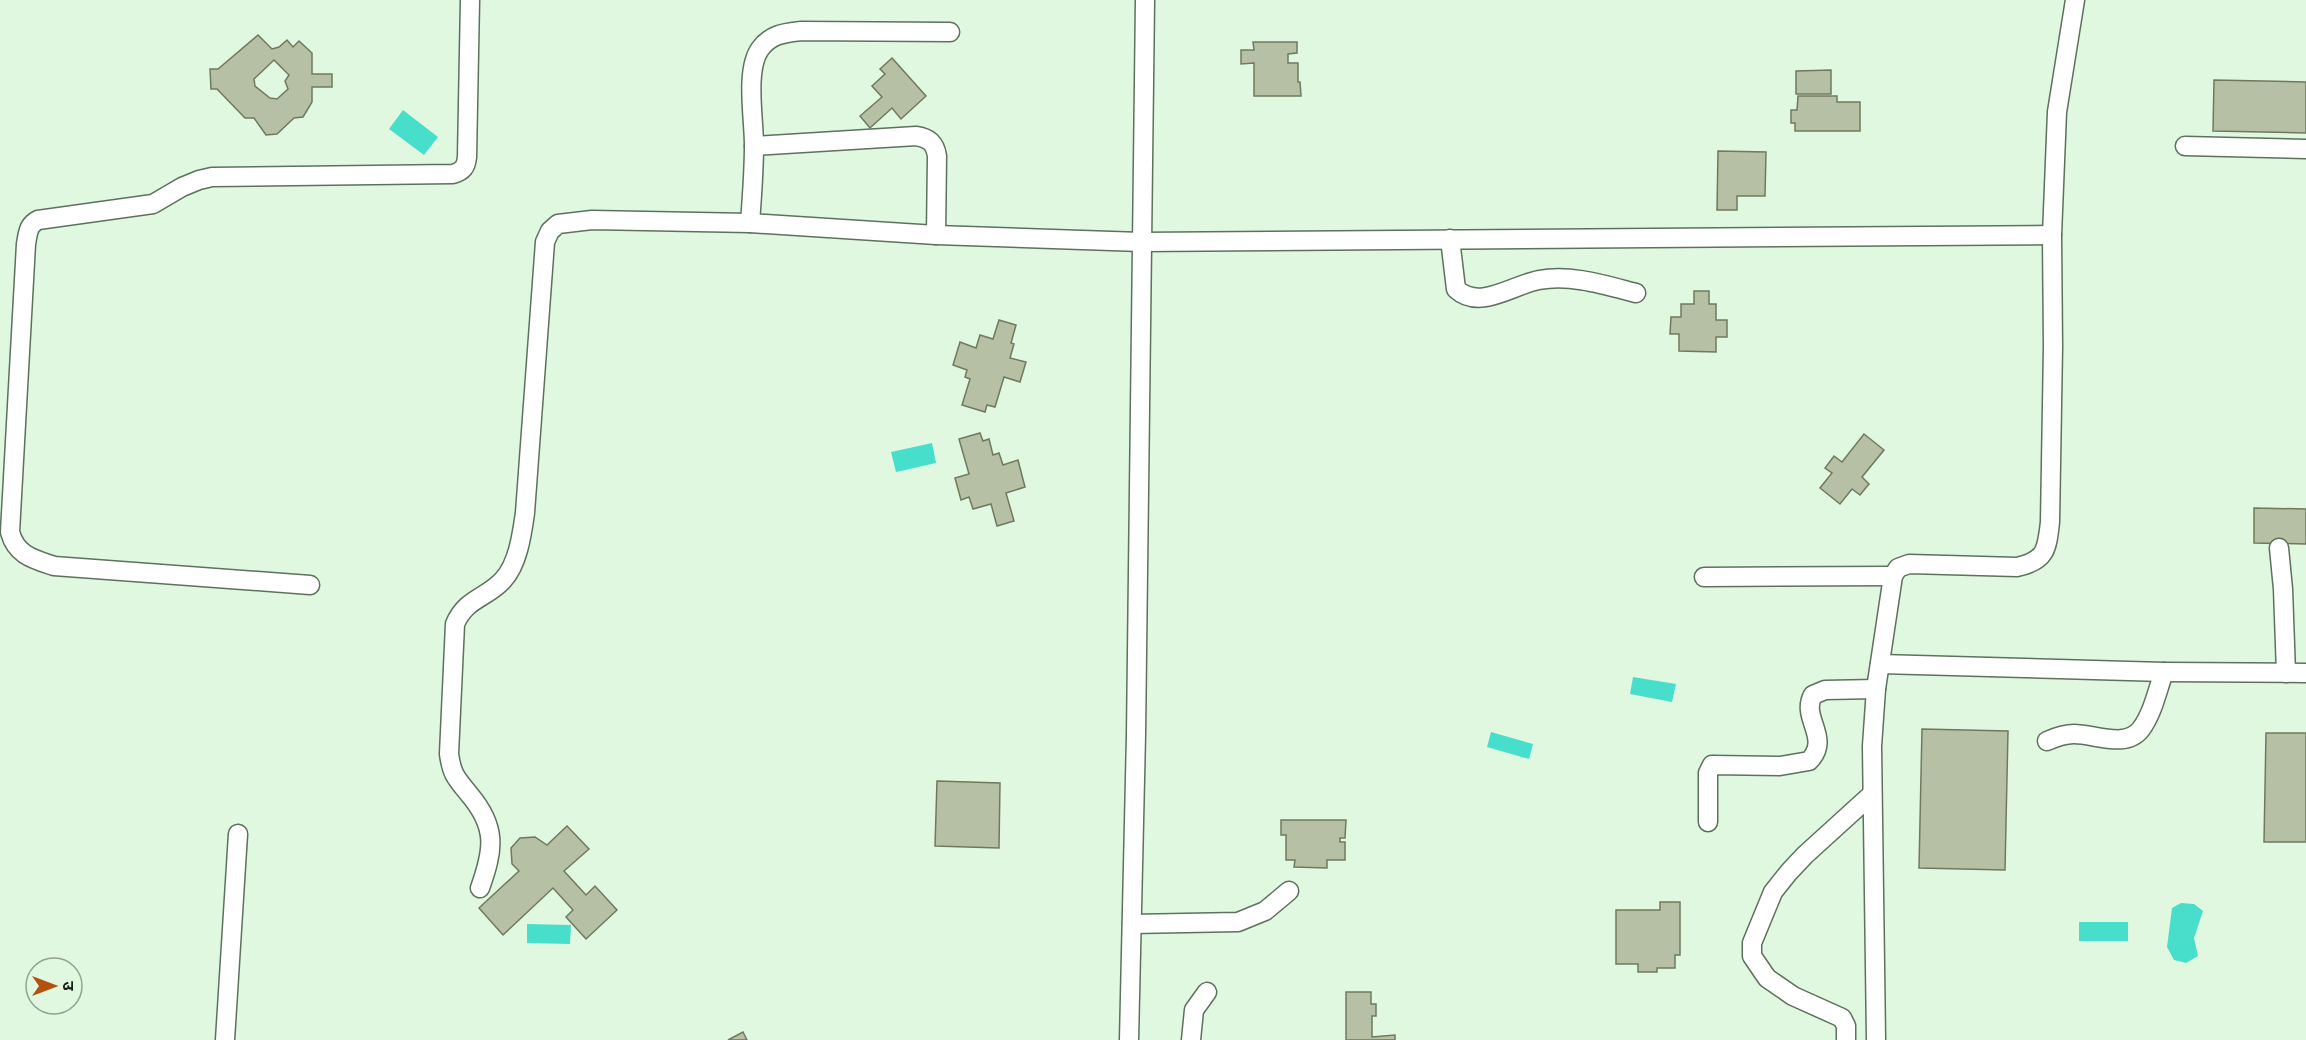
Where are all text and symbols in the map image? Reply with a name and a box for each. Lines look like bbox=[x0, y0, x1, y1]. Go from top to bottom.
north arrow bbox=[24, 956, 84, 1016]
text: उ bbox=[59, 981, 78, 991]

